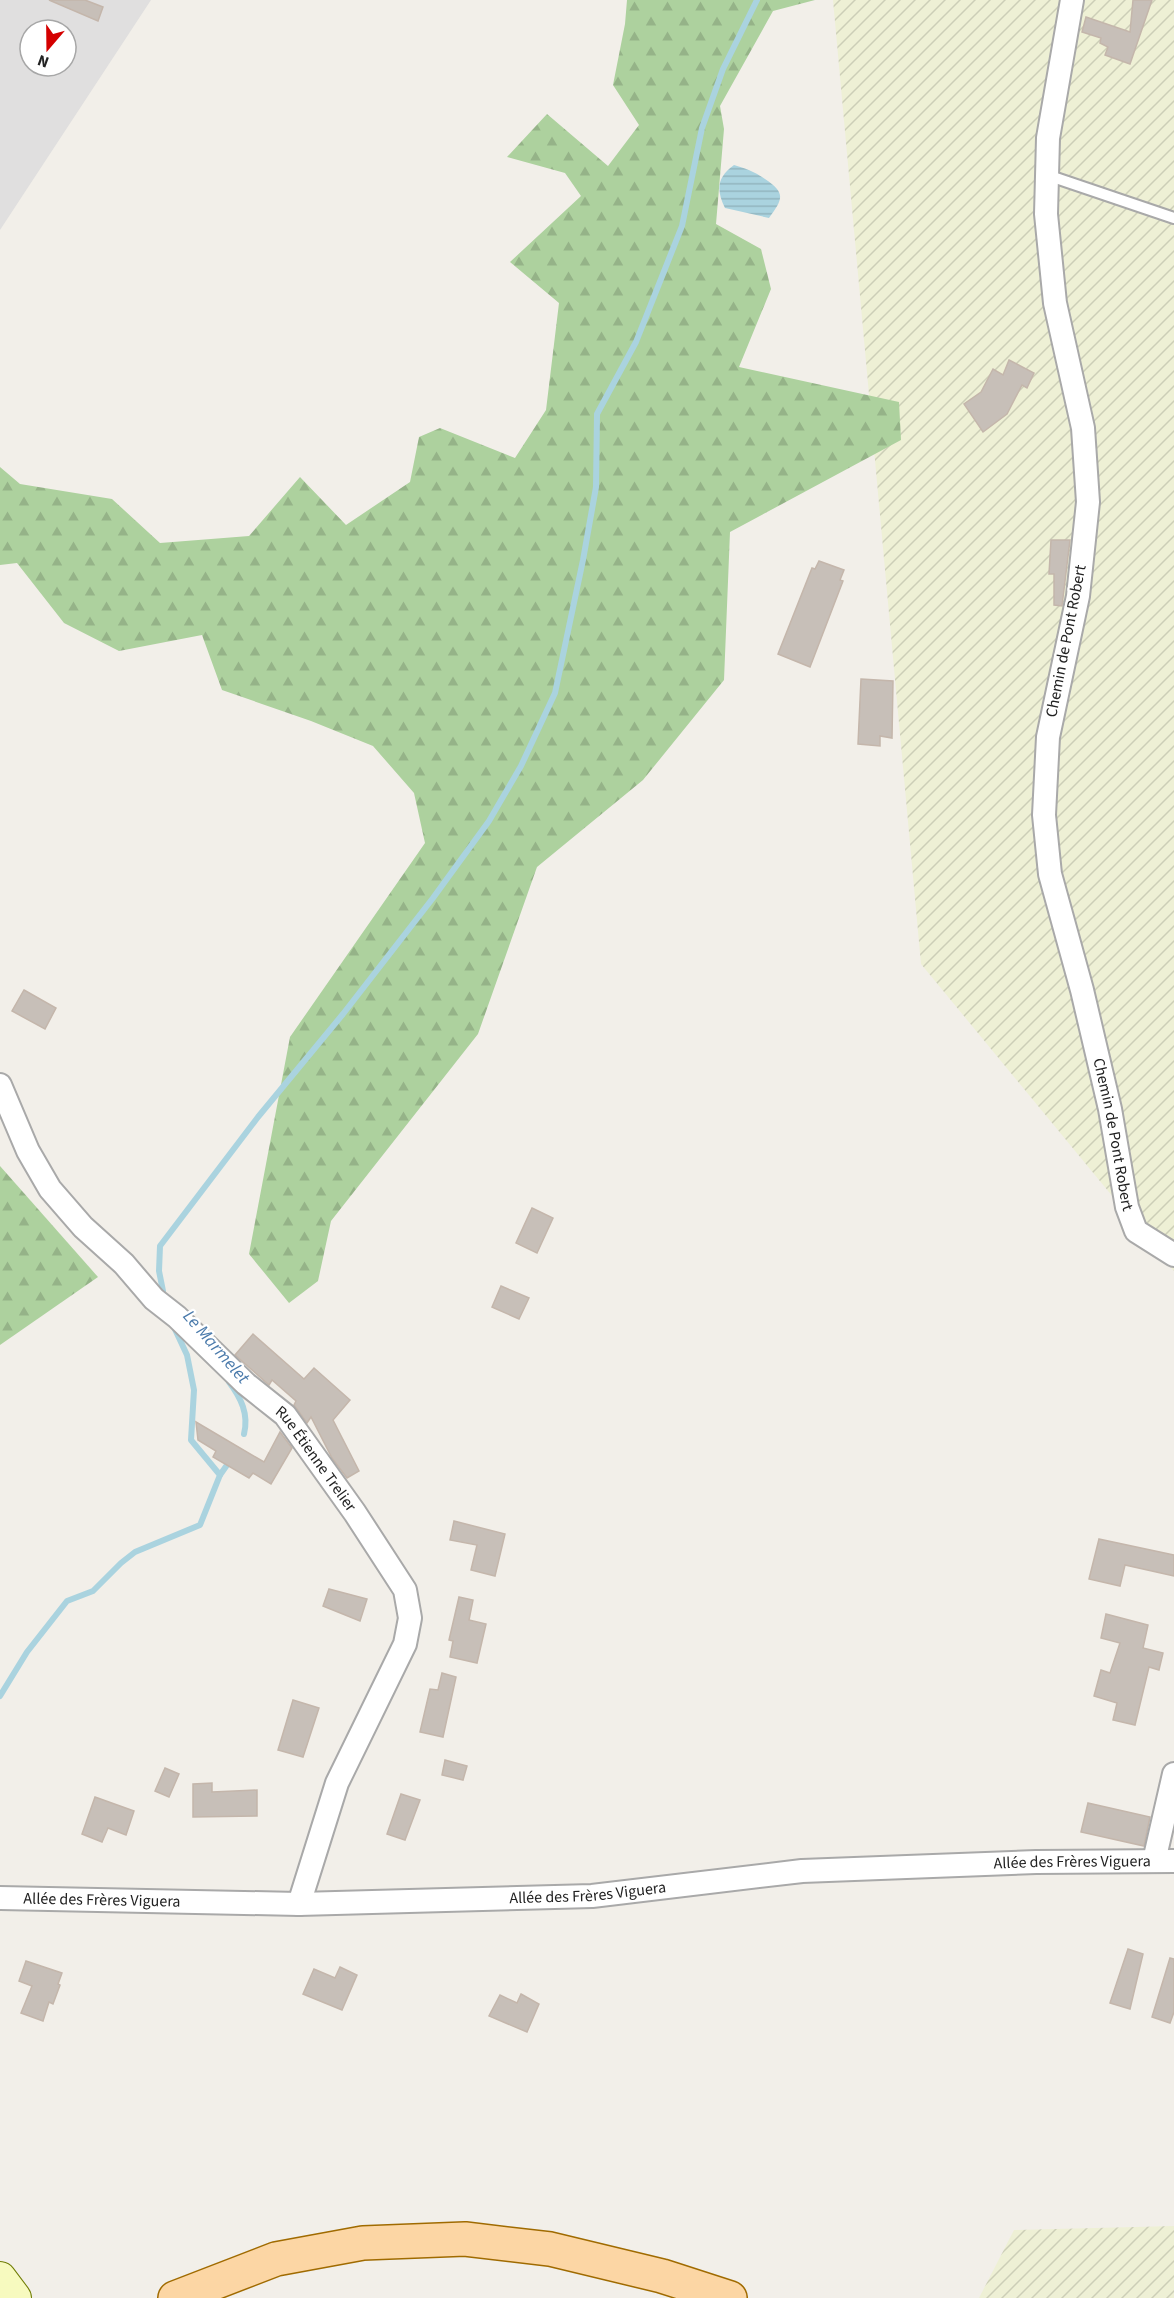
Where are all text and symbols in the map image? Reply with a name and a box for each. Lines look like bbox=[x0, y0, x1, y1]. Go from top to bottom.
north arrow bbox=[18, 18, 78, 78]
text: N bbox=[34, 49, 52, 73]
street label: Chemin de Pont Robert bbox=[1040, 562, 1092, 719]
street label: Chemin de Pont Robert bbox=[1087, 1056, 1139, 1215]
water label: Le Marmelet bbox=[177, 1305, 256, 1390]
street label: Rue Étienne Trelier bbox=[271, 1401, 362, 1516]
street label: Allée des Frères Viguera bbox=[993, 1850, 1151, 1875]
street label: Allée des Frères Viguera bbox=[509, 1876, 667, 1909]
street label: Allée des Frères Viguera bbox=[23, 1887, 181, 1913]

